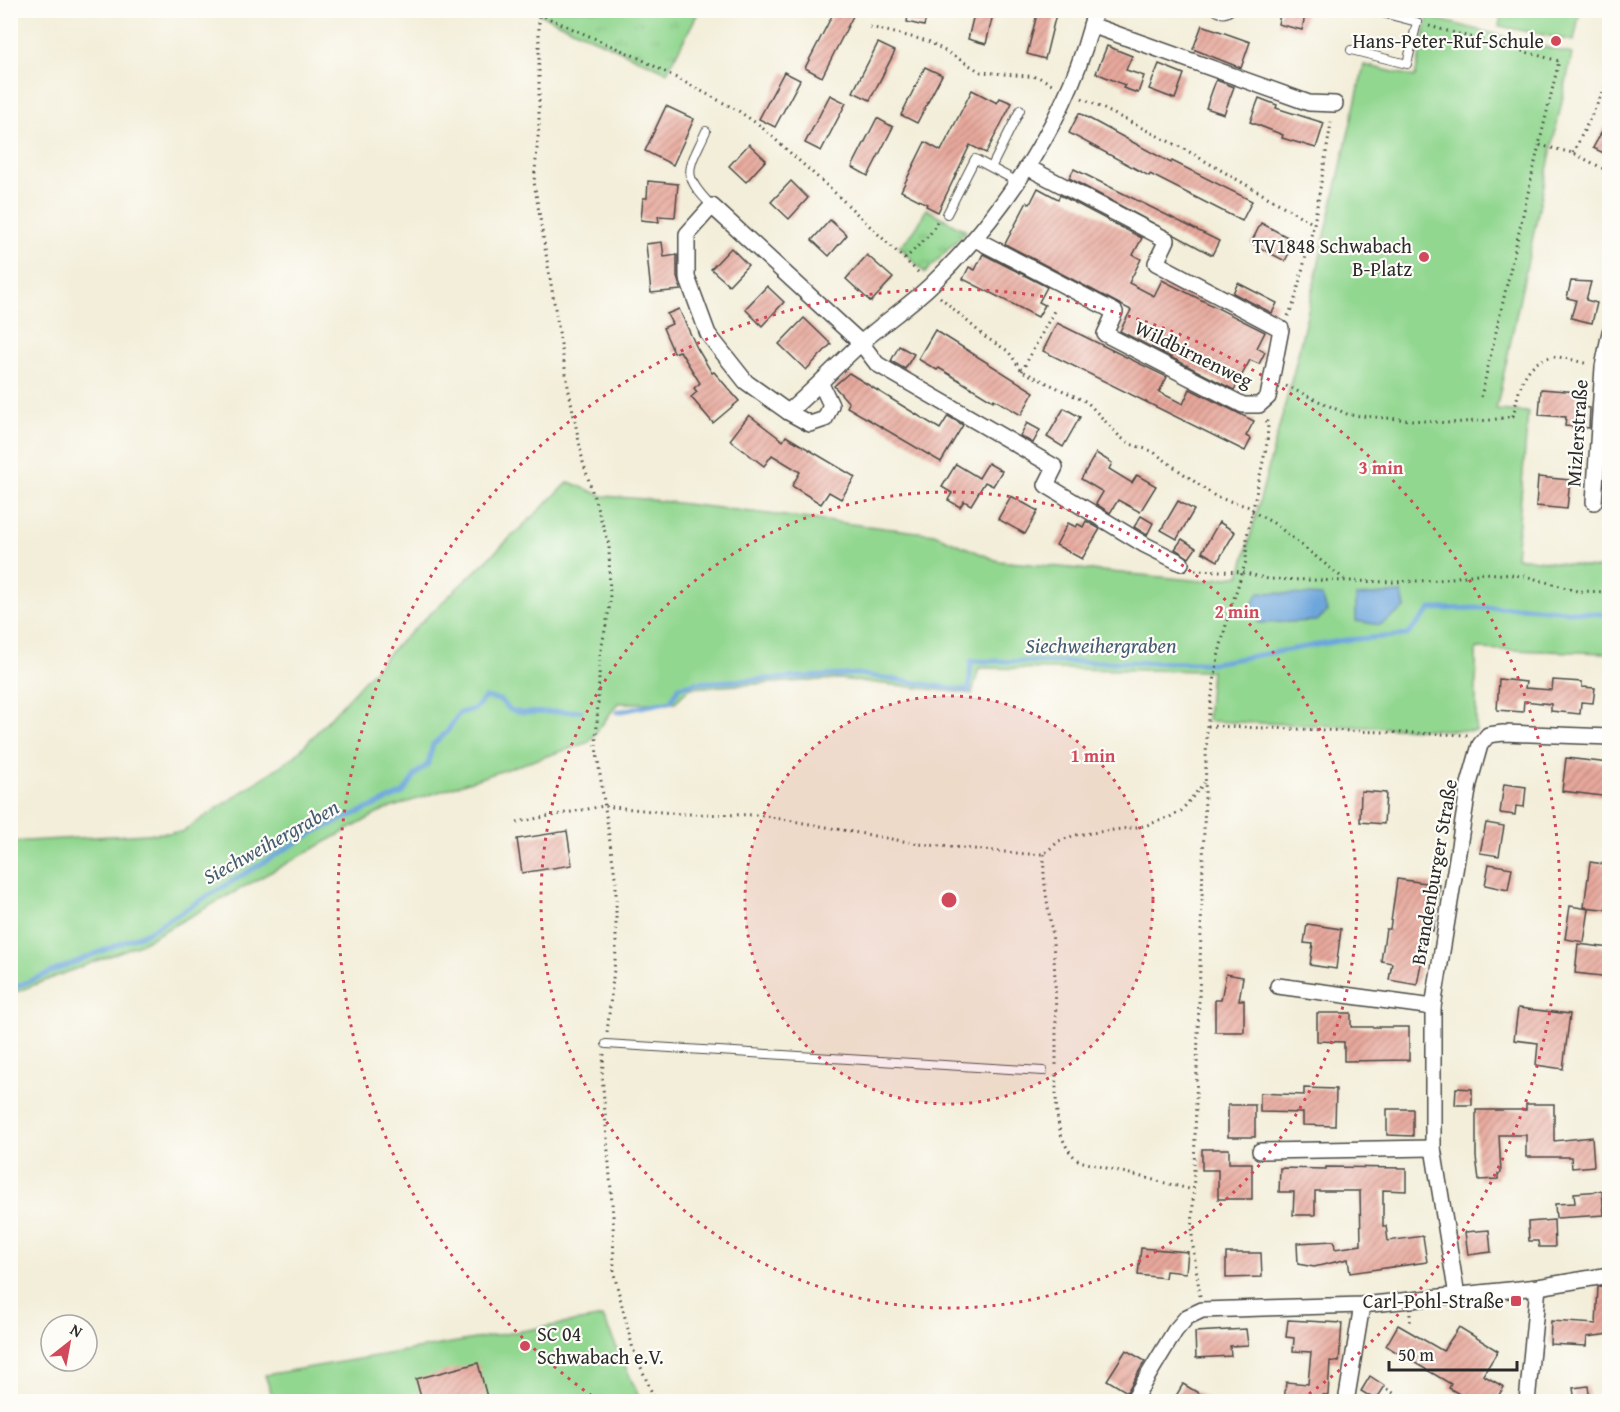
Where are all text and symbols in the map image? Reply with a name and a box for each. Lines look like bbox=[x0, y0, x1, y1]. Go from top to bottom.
place label: Hans-Peter-Ruf-Schule bbox=[1353, 26, 1544, 55]
marker: Hans-Peter-Ruf-Schule bbox=[1549, 34, 1563, 48]
place label: TV1848 Schwabach B-Platz bbox=[1252, 231, 1412, 283]
marker: TV1848 Schwabach B-Platz bbox=[1417, 250, 1431, 264]
street label: Wildbirnenweg bbox=[1130, 312, 1258, 395]
street label: Mizlerstraße bbox=[1558, 378, 1595, 488]
text: 3 min bbox=[1359, 454, 1404, 481]
text: 2 min bbox=[1215, 598, 1260, 625]
water label: Siechweihergraben bbox=[1025, 630, 1177, 661]
text: 1 min bbox=[1071, 742, 1116, 769]
street label: Brandenburger Straße bbox=[1403, 777, 1464, 967]
water label: Siechweihergraben bbox=[197, 791, 345, 892]
centre of rings bbox=[939, 890, 959, 910]
place label: Carl-Pohl-Straße bbox=[1363, 1286, 1504, 1315]
marker: Carl-Pohl-Straße bbox=[1509, 1294, 1523, 1308]
north arrow bbox=[39, 1313, 99, 1373]
text: N bbox=[66, 1317, 88, 1343]
place label: SC 04 Schwabach e.V. bbox=[537, 1319, 664, 1371]
scale bar bbox=[1389, 1334, 1516, 1372]
marker: SC 04 Schwabach e.V. bbox=[518, 1339, 532, 1353]
text: 50 m bbox=[1398, 1341, 1434, 1368]

